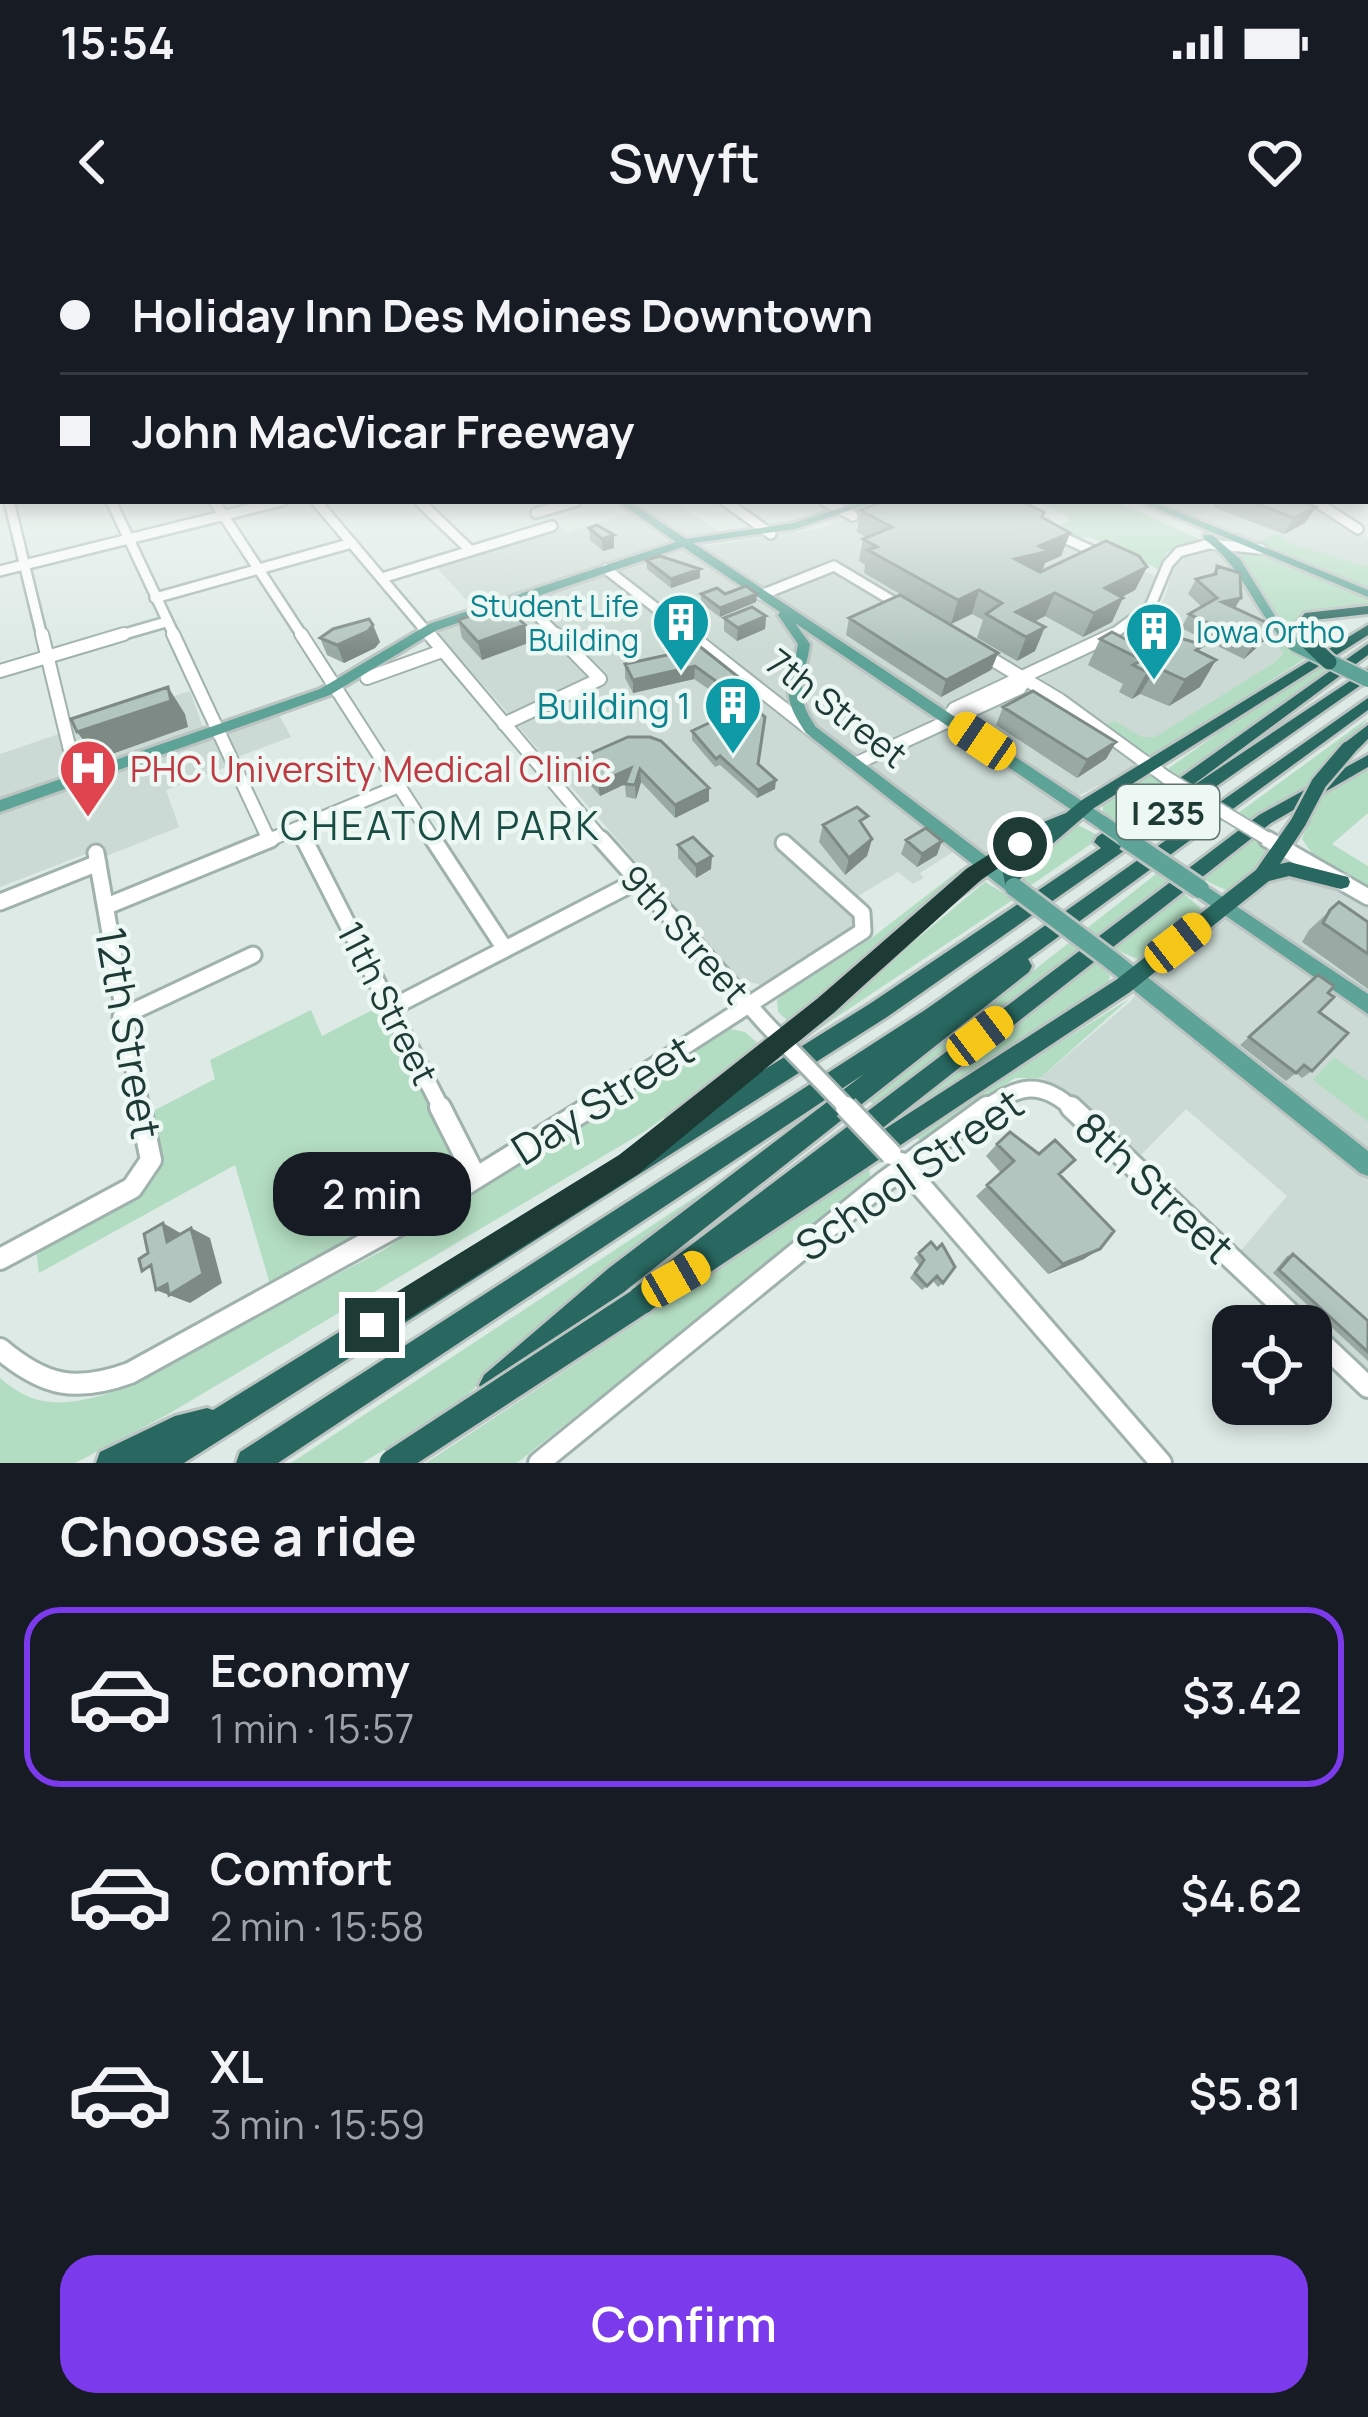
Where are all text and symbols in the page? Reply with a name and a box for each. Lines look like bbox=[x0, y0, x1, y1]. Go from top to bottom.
text: 15:54 bbox=[60, 11, 175, 73]
text: Swyft bbox=[608, 125, 760, 199]
icon: back bbox=[60, 129, 126, 195]
icon: heart bbox=[1242, 129, 1308, 195]
text: Holiday Inn Des Moines Downtown bbox=[132, 284, 873, 346]
text: John MacVicar Freeway bbox=[132, 400, 634, 462]
place label: Student Life Building bbox=[470, 585, 639, 660]
building icon: Student Life Building bbox=[650, 591, 712, 673]
building icon: Iowa Ortho bbox=[1123, 600, 1185, 682]
place label: Iowa Ortho bbox=[1196, 611, 1345, 652]
street label: 7th Street bbox=[756, 637, 918, 779]
building icon: Building 1 bbox=[702, 674, 764, 756]
place label: Building 1 bbox=[537, 681, 691, 730]
car bbox=[942, 706, 1022, 776]
hospital icon: PHC University Medical Clinic bbox=[57, 737, 119, 819]
place label: PHC University Medical Clinic bbox=[130, 744, 611, 793]
road number: I 235 bbox=[1117, 785, 1219, 839]
district label: CHEATOM PARK bbox=[280, 798, 602, 852]
route start bbox=[993, 817, 1047, 871]
street label: 9th Street bbox=[610, 854, 760, 1014]
car bbox=[1139, 907, 1217, 979]
street label: 11th Street bbox=[326, 913, 450, 1093]
street label: 12th Street bbox=[82, 923, 176, 1143]
car bbox=[940, 1000, 1020, 1072]
street label: Day Street bbox=[500, 1020, 704, 1178]
street label: School Street bbox=[784, 1074, 1034, 1274]
street label: 8th Street bbox=[1063, 1098, 1247, 1276]
callout: 2 min bbox=[273, 1151, 471, 1235]
text: 2 min bbox=[322, 1167, 422, 1221]
car bbox=[636, 1245, 716, 1313]
route end bbox=[345, 1298, 399, 1352]
map controls bbox=[1212, 1305, 1332, 1425]
button: locate bbox=[1212, 1305, 1332, 1425]
text: Choose a ride bbox=[60, 1498, 417, 1572]
text: Economy bbox=[210, 1639, 410, 1701]
icon: car bbox=[66, 1643, 174, 1751]
text: $3.42 bbox=[1182, 1666, 1302, 1728]
text: 1 min · 15:57 bbox=[210, 1701, 414, 1755]
text: Comfort bbox=[210, 1837, 393, 1899]
icon: car bbox=[66, 1841, 174, 1949]
text: $4.62 bbox=[1181, 1864, 1302, 1926]
text: 2 min · 15:58 bbox=[210, 1899, 424, 1953]
text: XL bbox=[210, 2035, 264, 2097]
icon: car bbox=[66, 2039, 174, 2147]
text: $5.81 bbox=[1189, 2062, 1302, 2124]
text: 3 min · 15:59 bbox=[210, 2097, 425, 2151]
button: Confirm bbox=[60, 2255, 1308, 2393]

